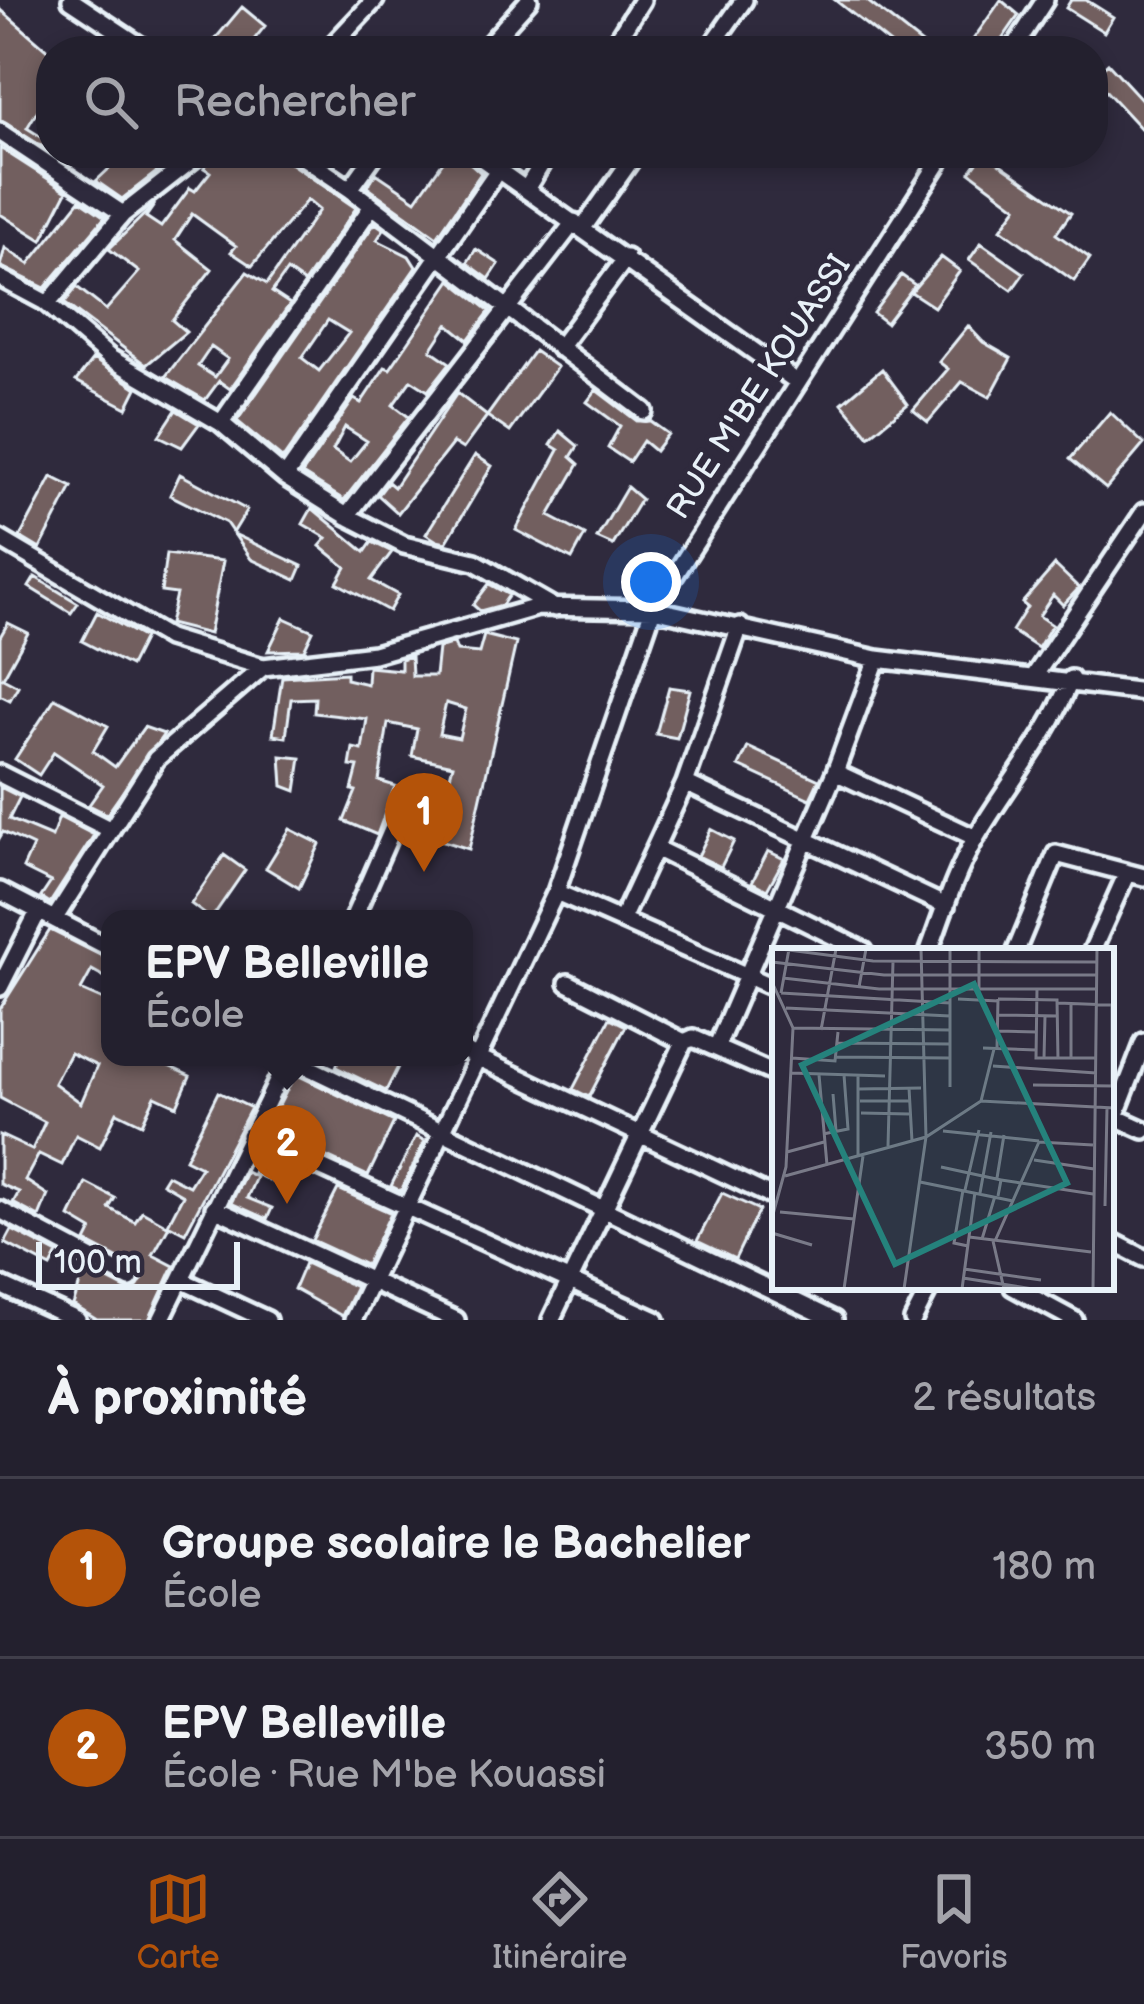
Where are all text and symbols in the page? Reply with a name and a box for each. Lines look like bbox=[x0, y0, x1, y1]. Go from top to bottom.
search box bbox=[36, 36, 1108, 168]
icon: search bbox=[78, 69, 144, 135]
text: Rechercher bbox=[174, 75, 415, 130]
street label: RUE M'BE KOUASSI bbox=[659, 247, 859, 527]
your location bbox=[621, 552, 681, 612]
pin: 1 bbox=[385, 773, 463, 872]
popup bbox=[101, 910, 473, 1066]
text: EPV Belleville bbox=[145, 937, 429, 992]
inset map bbox=[772, 948, 1114, 1290]
text: École bbox=[145, 992, 244, 1039]
pin: 2 bbox=[248, 1105, 326, 1204]
scale bar bbox=[36, 1236, 240, 1289]
text: 100 m bbox=[54, 1243, 142, 1283]
text: À proximité bbox=[48, 1368, 307, 1429]
text: 2 résultats bbox=[912, 1375, 1096, 1422]
text: Groupe scolaire le Bachelier bbox=[162, 1517, 750, 1572]
text: 1 bbox=[79, 1544, 95, 1591]
text: 180 m bbox=[992, 1544, 1096, 1591]
text: École bbox=[162, 1572, 261, 1619]
text: EPV Belleville bbox=[162, 1697, 446, 1752]
text: 2 bbox=[75, 1724, 99, 1771]
text: 350 m bbox=[984, 1724, 1096, 1771]
text: École · Rue M'be Kouassi bbox=[162, 1752, 606, 1799]
tab: Carte bbox=[136, 1866, 220, 1978]
tab: Itinéraire bbox=[492, 1866, 627, 1978]
tab: Favoris bbox=[900, 1866, 1008, 1978]

